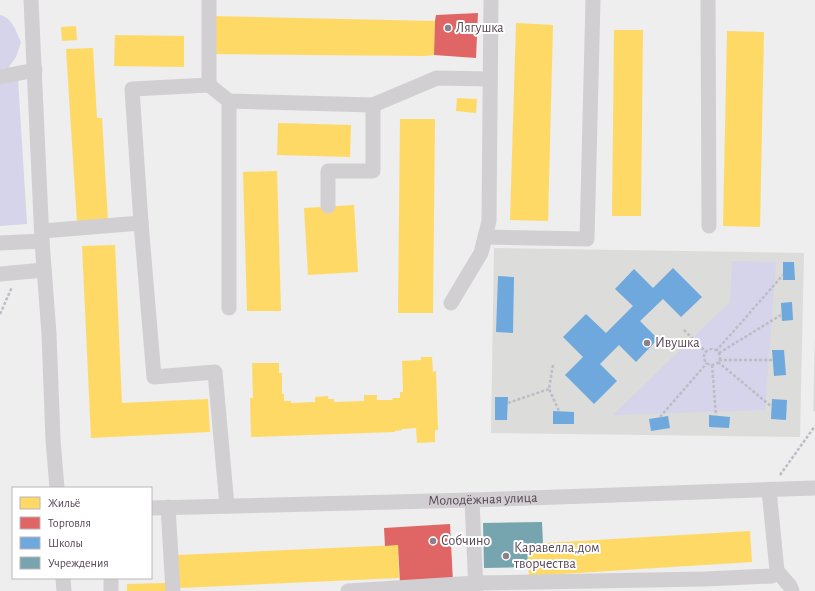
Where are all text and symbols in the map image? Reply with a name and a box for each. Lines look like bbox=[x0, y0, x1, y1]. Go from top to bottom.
place label: Лягушка bbox=[456, 21, 504, 35]
marker: Лягушка bbox=[443, 23, 453, 33]
place label: Ивушка bbox=[655, 336, 700, 350]
marker: Ивушка bbox=[642, 338, 652, 348]
legend bbox=[12, 487, 152, 579]
street label: Молодёжная улица bbox=[428, 491, 538, 508]
text: Жильё bbox=[48, 497, 80, 509]
text: Торговля bbox=[48, 517, 91, 529]
place label: Собчино bbox=[441, 534, 490, 548]
marker: Собчино bbox=[428, 536, 438, 546]
text: Школы bbox=[48, 537, 83, 549]
place label: Каравелла,дом творчества bbox=[513, 541, 600, 571]
marker: Каравелла,дом творчества bbox=[501, 551, 511, 561]
text: Учреждения bbox=[48, 557, 109, 569]

